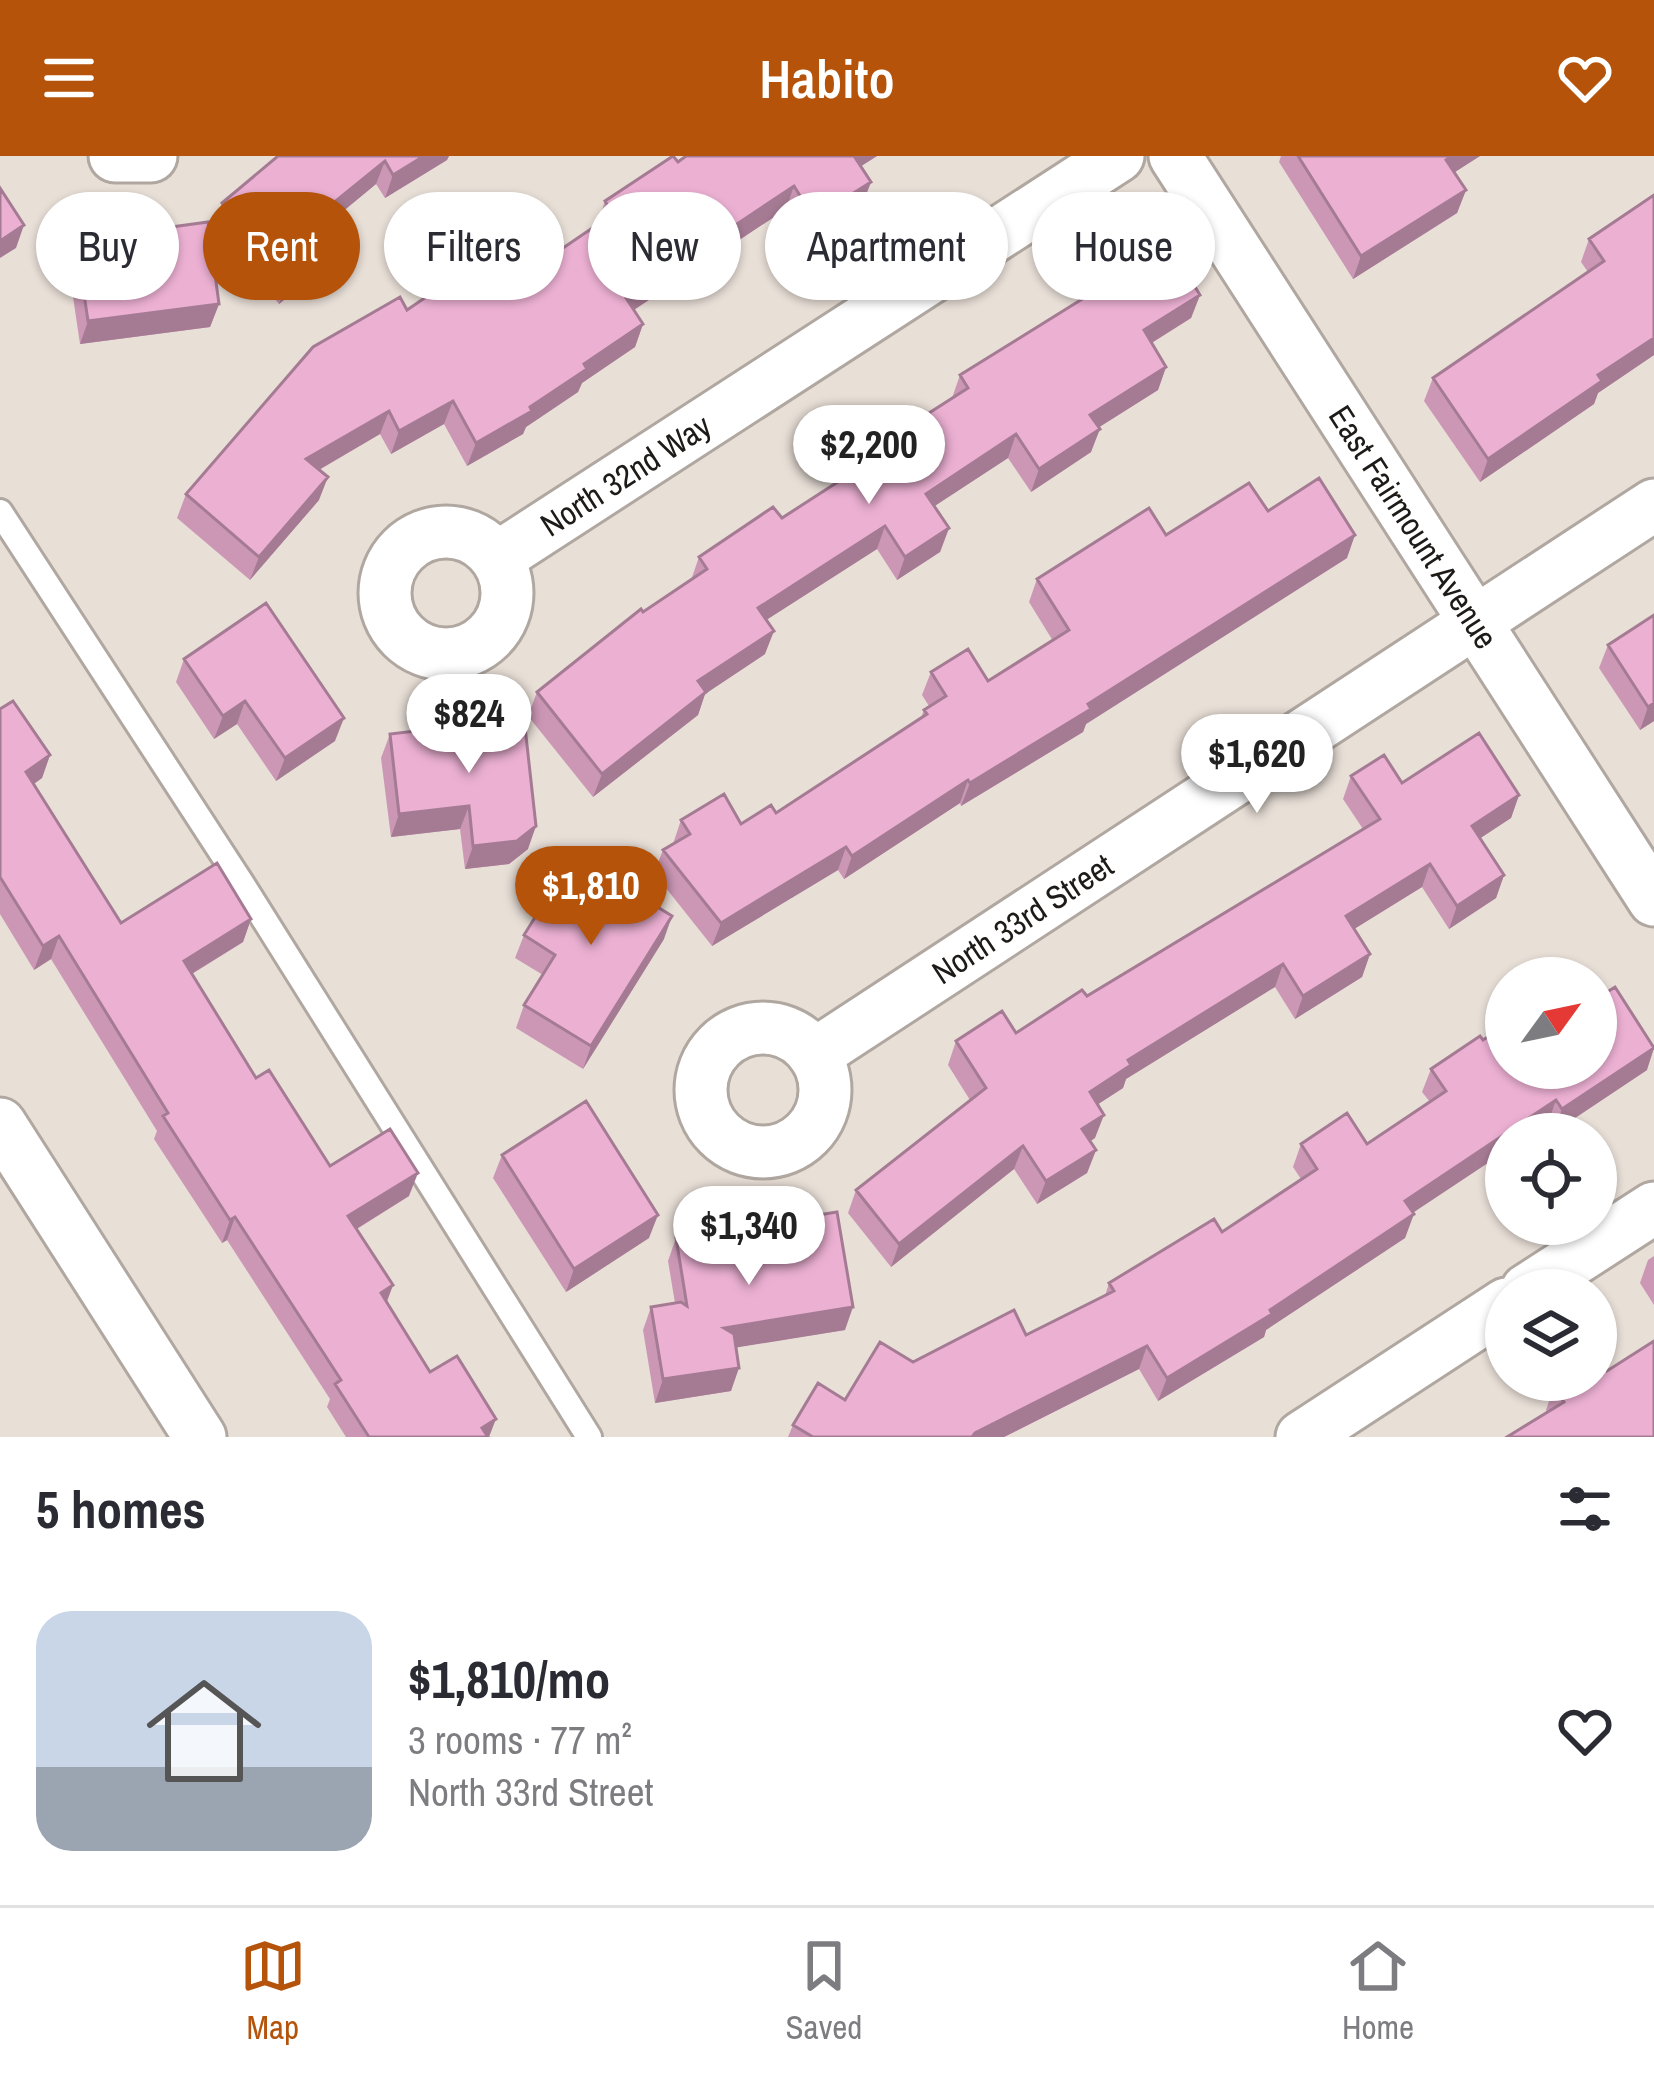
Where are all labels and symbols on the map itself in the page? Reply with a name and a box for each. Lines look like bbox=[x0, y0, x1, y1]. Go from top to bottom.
street label: East Fairmount Avenue bbox=[1319, 397, 1508, 657]
street label: North 32nd Way bbox=[532, 403, 720, 546]
pin: $2,200 bbox=[771, 405, 967, 507]
pin: $824 bbox=[398, 674, 540, 776]
pin: $1,620 bbox=[1159, 714, 1355, 816]
street label: North 33rd Street bbox=[923, 843, 1121, 994]
pin: $1,810 bbox=[493, 846, 689, 948]
north arrow bbox=[1485, 957, 1617, 1089]
pin: $1,340 bbox=[651, 1186, 847, 1288]

